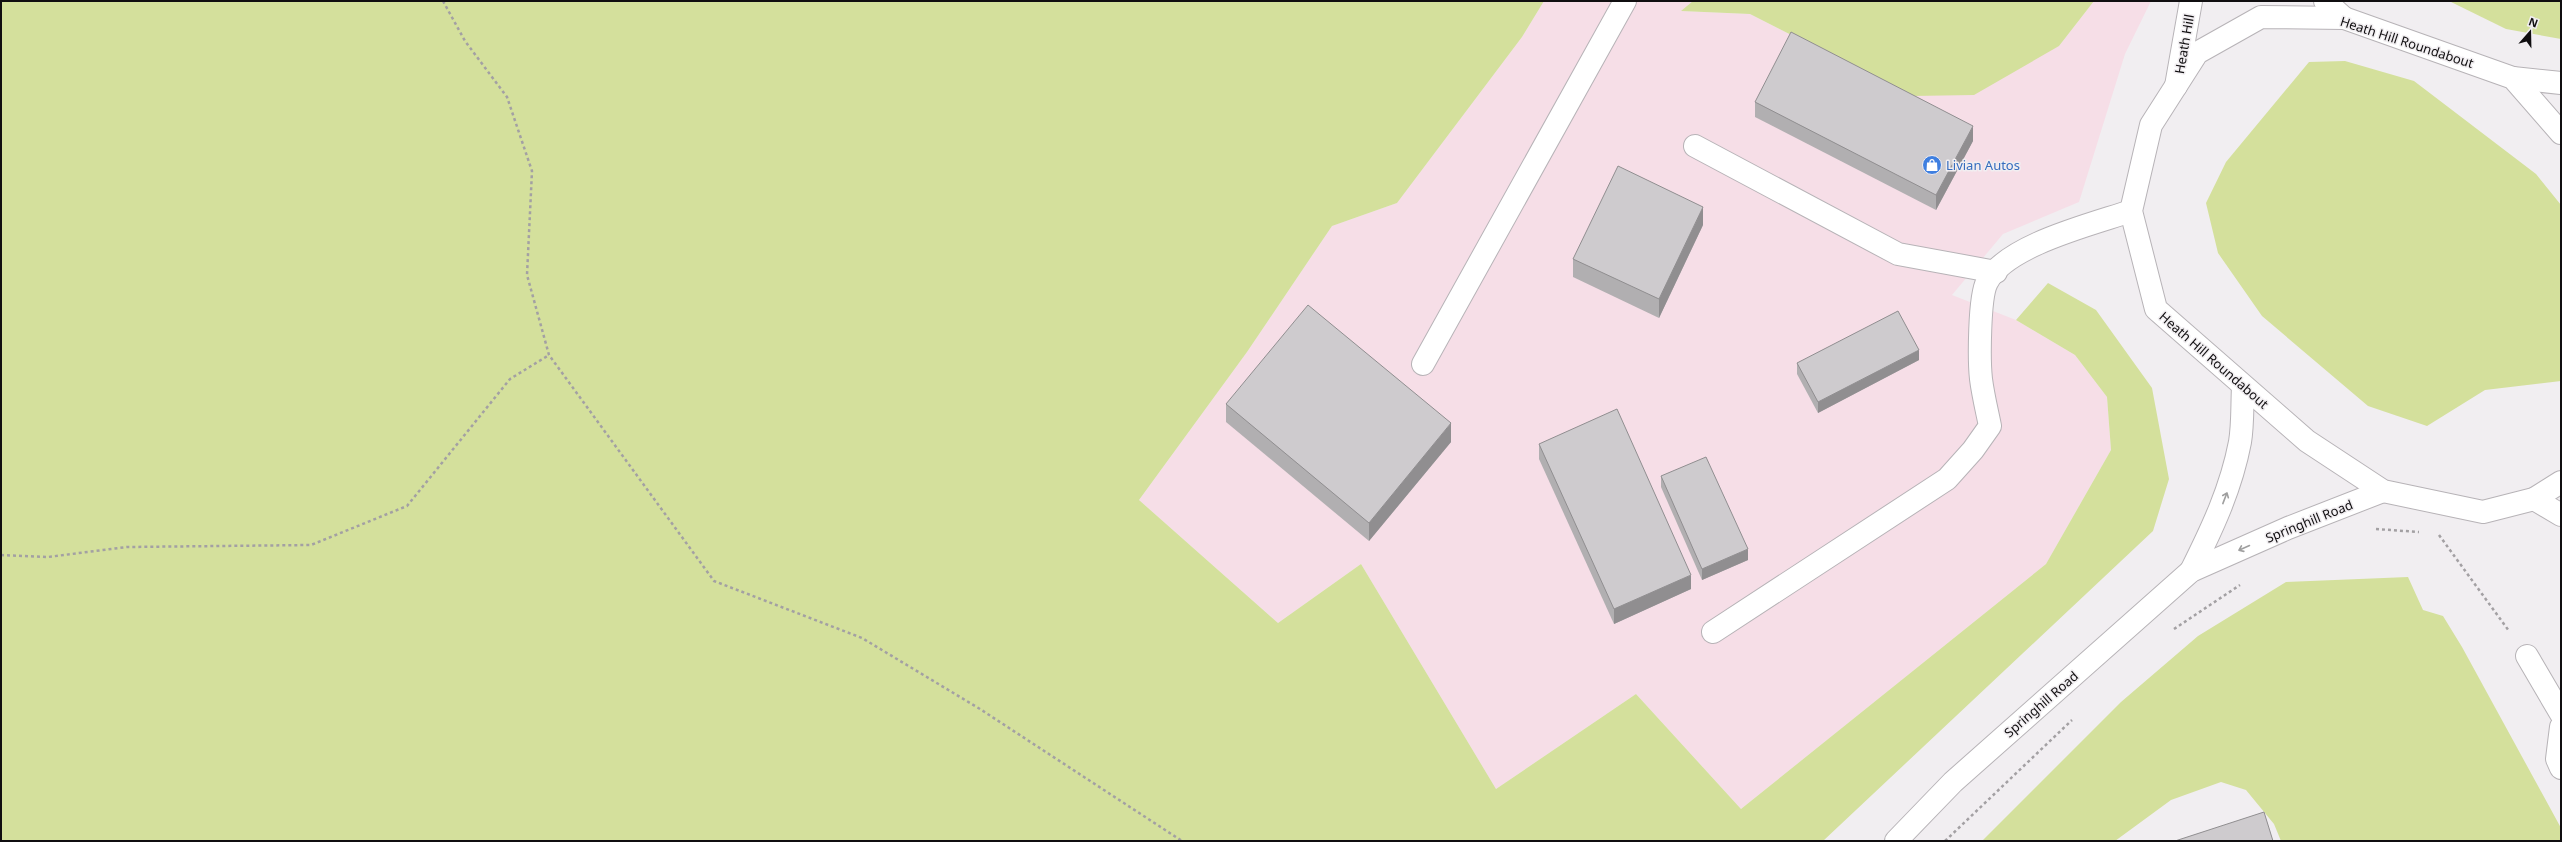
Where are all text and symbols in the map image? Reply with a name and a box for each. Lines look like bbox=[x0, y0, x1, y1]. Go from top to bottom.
street label: Heath Hill Roundabout bbox=[2338, 12, 2476, 72]
north arrow bbox=[2510, 12, 2550, 52]
street label: Heath Hill bbox=[2170, 13, 2198, 75]
text: N bbox=[2527, 14, 2540, 31]
shop icon: Livian Autos bbox=[1921, 154, 1943, 176]
place label: Livian Autos bbox=[1946, 156, 2020, 174]
street label: Heath Hill Roundabout bbox=[2156, 307, 2273, 413]
one-way arrow bbox=[2222, 493, 2230, 505]
street label: Springhill Road bbox=[2263, 495, 2355, 547]
one-way arrow bbox=[2238, 545, 2250, 552]
street label: Springhill Road bbox=[2000, 667, 2082, 741]

